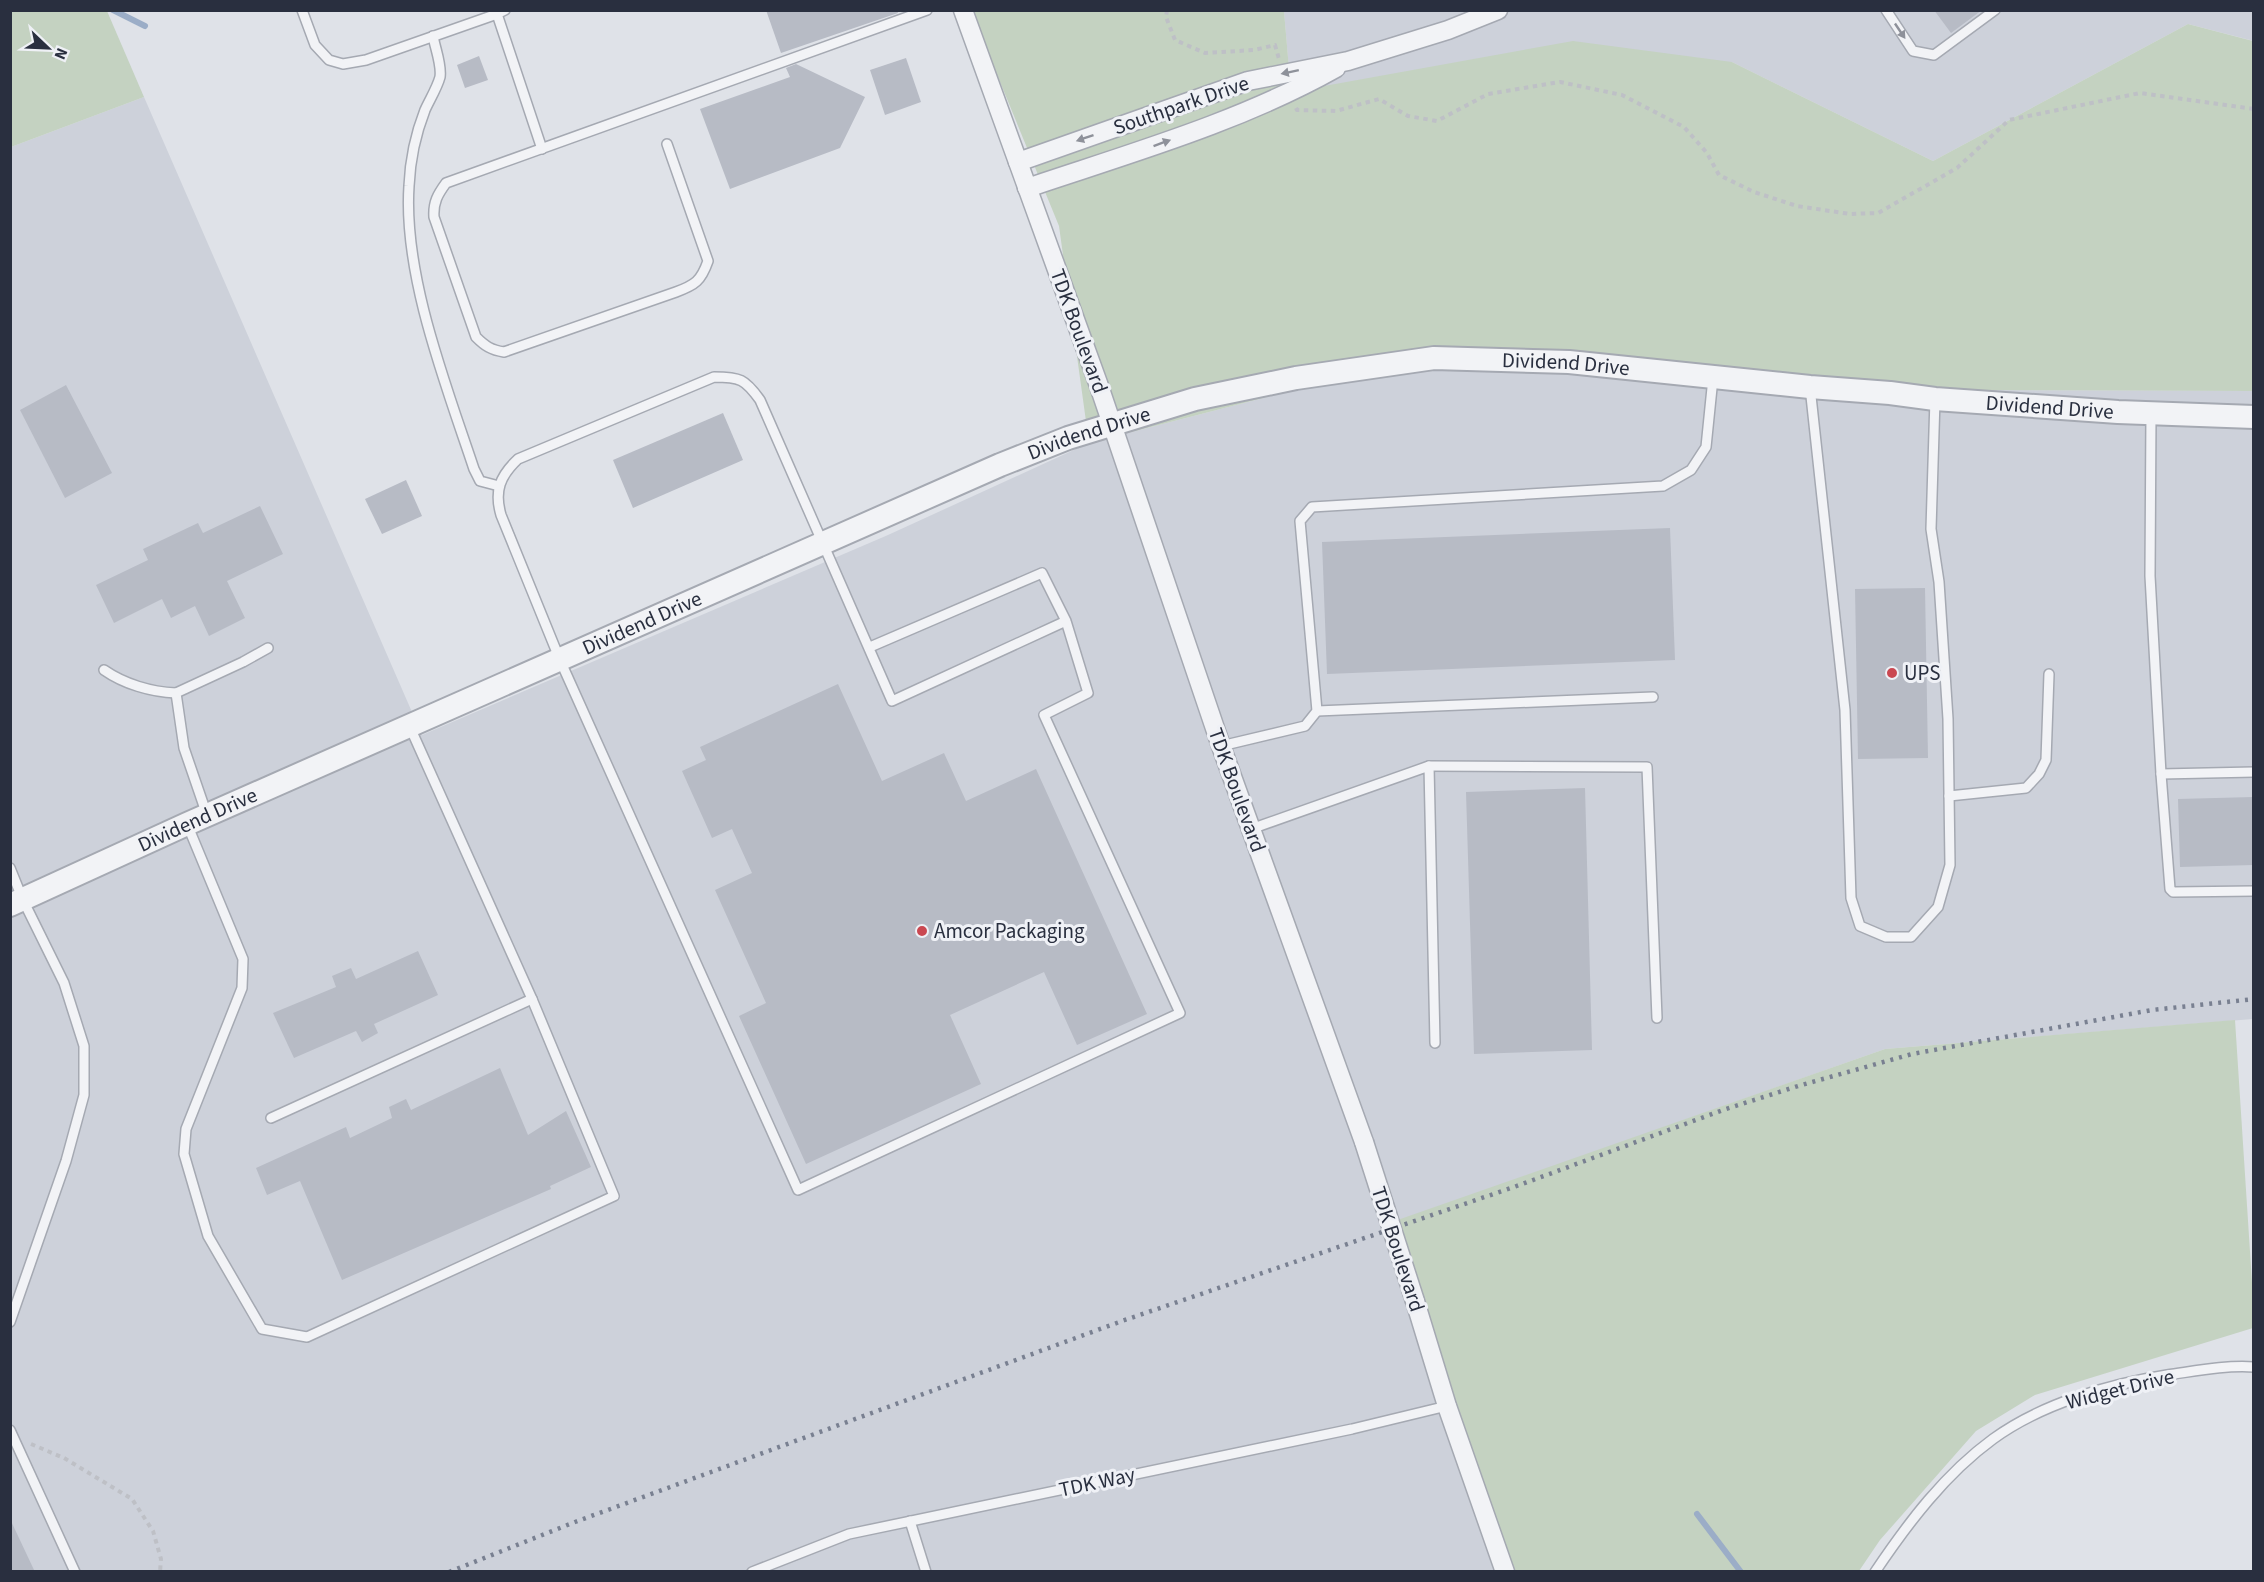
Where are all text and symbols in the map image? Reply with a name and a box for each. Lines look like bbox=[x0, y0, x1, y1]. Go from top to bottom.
north arrow bbox=[18, 18, 78, 78]
one-way arrow bbox=[1894, 22, 1906, 38]
text: N bbox=[49, 44, 73, 63]
street label: Southpark Drive bbox=[1109, 68, 1253, 142]
one-way arrow bbox=[1281, 68, 1300, 77]
one-way arrow bbox=[1076, 133, 1094, 143]
one-way arrow bbox=[1153, 137, 1171, 147]
street label: TDK Boulevard bbox=[1043, 265, 1115, 397]
street label: Dividend Drive bbox=[1501, 345, 1631, 383]
street label: Dividend Drive bbox=[1985, 388, 2115, 427]
street label: Dividend Drive bbox=[1023, 399, 1154, 468]
street label: Dividend Drive bbox=[577, 584, 707, 663]
place label: UPS bbox=[1904, 658, 1940, 688]
marker: UPS bbox=[1885, 666, 1899, 680]
street label: TDK Boulevard bbox=[1201, 724, 1273, 856]
street label: Dividend Drive bbox=[133, 780, 262, 860]
place label: Amcor Packaging bbox=[934, 916, 1085, 946]
marker: Amcor Packaging bbox=[915, 924, 929, 938]
street label: TDK Boulevard bbox=[1364, 1182, 1432, 1316]
street label: Widget Drive bbox=[2063, 1361, 2177, 1417]
street label: TDK Way bbox=[1056, 1459, 1138, 1505]

